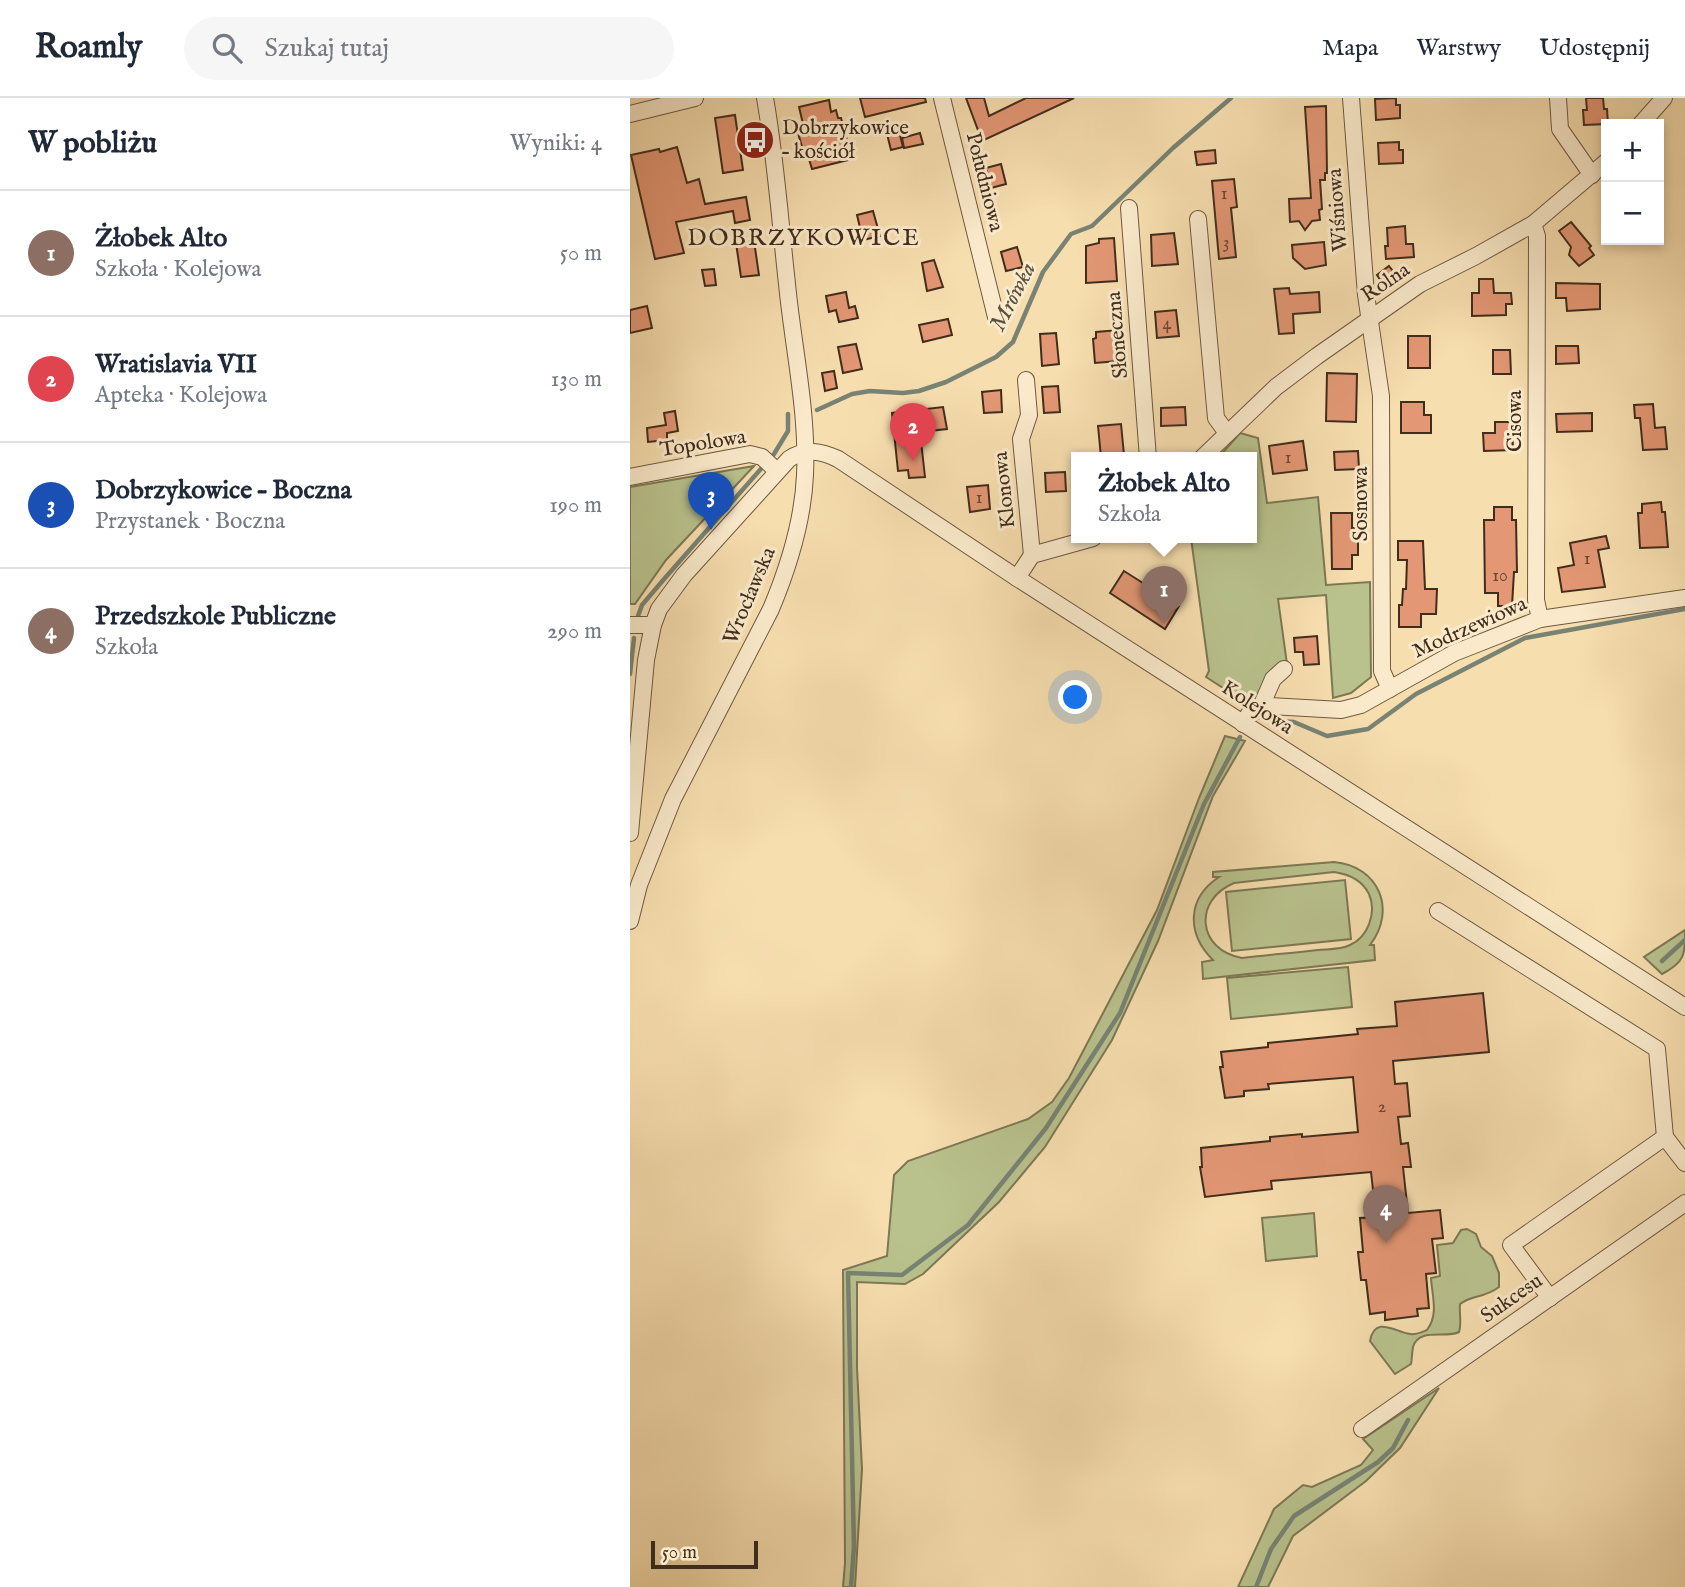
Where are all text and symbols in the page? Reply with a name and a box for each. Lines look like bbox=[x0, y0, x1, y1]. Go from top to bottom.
search box bbox=[184, 17, 674, 80]
text: Roamly bbox=[35, 27, 142, 69]
icon: search bbox=[208, 29, 246, 67]
text: Szukaj tutaj bbox=[264, 32, 389, 65]
text: Mapa bbox=[1322, 33, 1378, 64]
text: Warstwy bbox=[1416, 33, 1501, 64]
text: Udostępnij bbox=[1539, 33, 1650, 64]
place label: Dobrzykowice – kościół bbox=[782, 115, 909, 166]
bus stop icon: Dobrzykowice – kościół bbox=[734, 119, 776, 161]
map controls bbox=[1601, 119, 1664, 245]
button: + bbox=[1601, 119, 1664, 182]
text: W pobliżu bbox=[28, 125, 157, 163]
text: Wyniki: 4 bbox=[510, 129, 602, 158]
street label: Południowa bbox=[959, 130, 1010, 235]
street label: Wiśniowa bbox=[1322, 166, 1354, 253]
button: − bbox=[1601, 182, 1664, 245]
house number: 1 bbox=[1221, 183, 1227, 206]
text: Żłobek Alto bbox=[95, 222, 227, 255]
district label: DOBRZYKOWICE bbox=[687, 223, 921, 254]
house number: 3 bbox=[1223, 232, 1229, 255]
text: 1 bbox=[47, 239, 55, 268]
text: 50 m bbox=[560, 239, 602, 268]
text: Szkoła · Kolejowa bbox=[95, 255, 261, 284]
street label: Rolna bbox=[1356, 256, 1416, 309]
water label: Mrówka bbox=[983, 258, 1043, 336]
street label: Słoneczna bbox=[1101, 289, 1135, 380]
house number: 4 bbox=[1163, 313, 1172, 336]
text: Wratislavia VII bbox=[95, 348, 257, 381]
text: 2 bbox=[46, 365, 56, 394]
text: 130 m bbox=[551, 365, 602, 394]
text: Apteka · Kolejowa bbox=[95, 381, 267, 410]
street label: Cisowa bbox=[1502, 389, 1529, 452]
pin: 2 bbox=[890, 403, 936, 461]
street label: Topolowa bbox=[658, 424, 749, 464]
house number: 1 bbox=[1285, 447, 1291, 470]
street label: Klonowa bbox=[987, 449, 1022, 530]
popup bbox=[1071, 452, 1257, 543]
street label: Sosnowa bbox=[1348, 466, 1375, 541]
text: Żłobek Alto bbox=[1098, 467, 1230, 500]
pin: 3 bbox=[688, 472, 734, 530]
text: Dobrzykowice – Boczna bbox=[95, 474, 352, 507]
house number: 1 bbox=[976, 487, 982, 510]
text: 3 bbox=[47, 491, 55, 520]
text: 190 m bbox=[549, 491, 602, 520]
text: Szkoła bbox=[1098, 500, 1161, 529]
text: Przystanek · Boczna bbox=[95, 507, 285, 536]
street label: Wrocławska bbox=[717, 542, 783, 649]
house number: 1 bbox=[1584, 548, 1590, 571]
house number: 10 bbox=[1492, 565, 1508, 588]
pin: 1 bbox=[1141, 566, 1187, 624]
street label: Modrzewiowa bbox=[1409, 590, 1532, 665]
text: Przedszkole Publiczne bbox=[95, 600, 336, 633]
text: 4 bbox=[45, 617, 57, 646]
text: 290 m bbox=[547, 617, 602, 646]
text: Szkoła bbox=[95, 633, 158, 662]
street label: Kolejowa bbox=[1216, 675, 1299, 742]
your location bbox=[1058, 680, 1092, 714]
house number: 2 bbox=[1378, 1096, 1386, 1119]
pin: 4 bbox=[1363, 1185, 1409, 1243]
street label: Sukcesu bbox=[1476, 1268, 1548, 1330]
scale bar bbox=[651, 1538, 758, 1570]
text: 50 m bbox=[662, 1541, 697, 1565]

